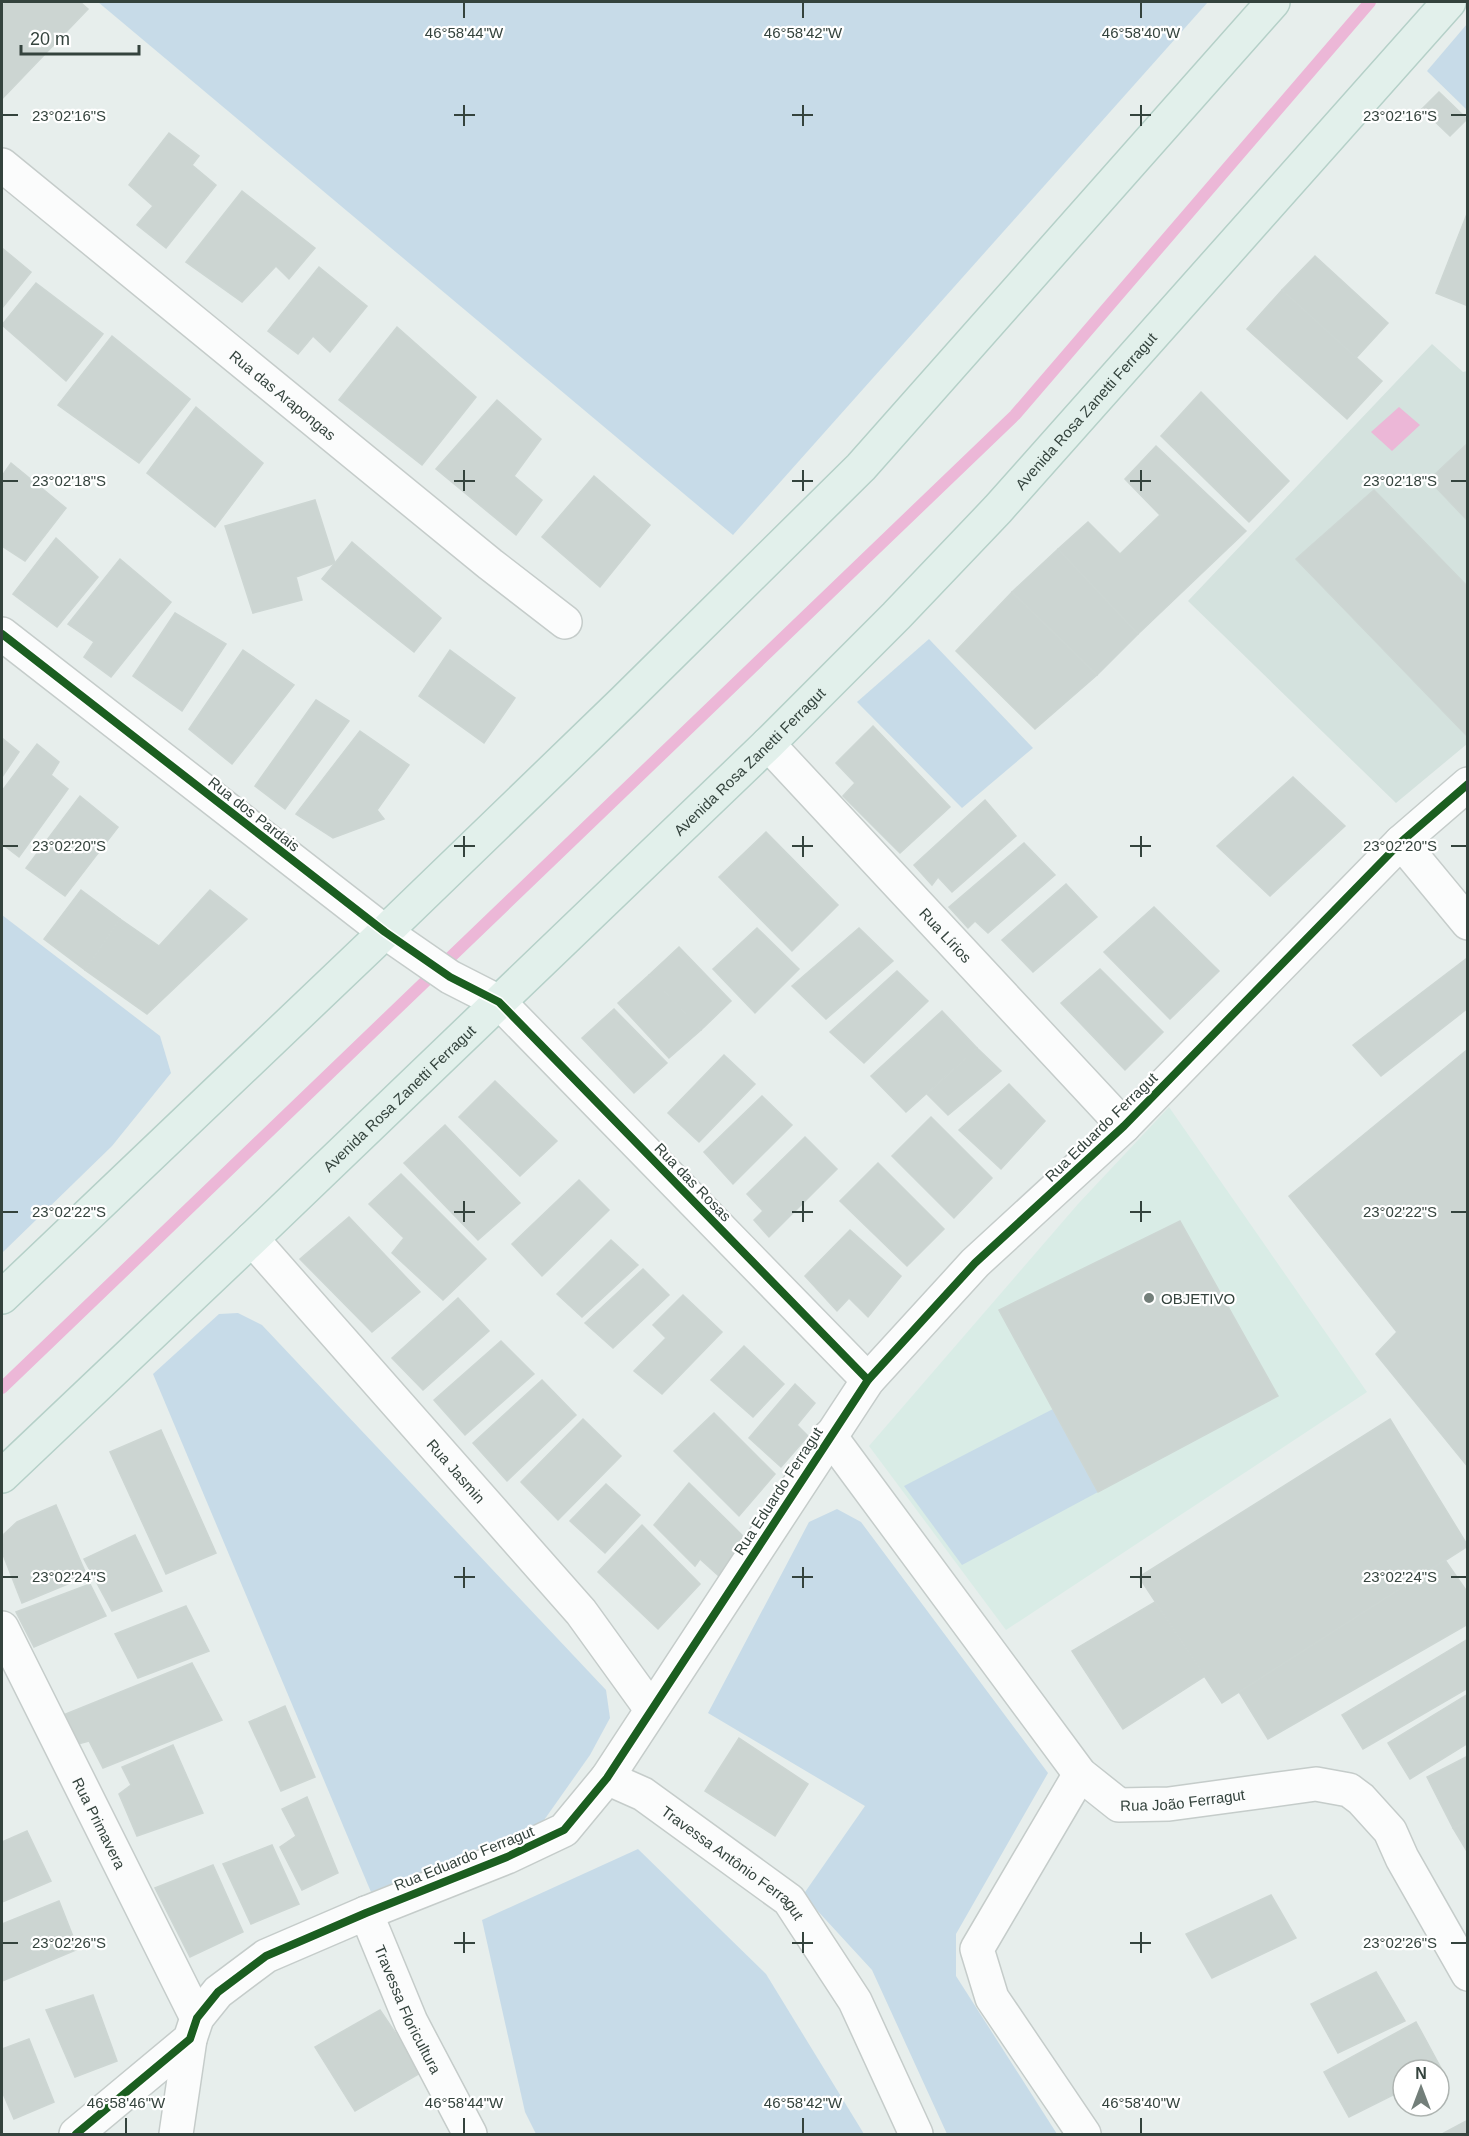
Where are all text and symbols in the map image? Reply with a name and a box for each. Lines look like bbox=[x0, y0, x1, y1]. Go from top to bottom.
scale bar bbox=[21, 18, 140, 56]
text: 46°58'44"W bbox=[425, 24, 504, 41]
text: 46°58'42"W bbox=[764, 24, 843, 41]
text: 46°58'40"W bbox=[1102, 24, 1181, 41]
text: 20 m bbox=[30, 29, 70, 49]
text: 23°02'16"S bbox=[32, 107, 106, 124]
text: 23°02'16"S bbox=[1363, 107, 1437, 124]
street label: Avenida Rosa Zanetti Ferragut bbox=[1011, 328, 1160, 493]
street label: Rua das Arapongas bbox=[227, 346, 339, 443]
text: 23°02'18"S bbox=[32, 472, 106, 489]
text: 23°02'18"S bbox=[1363, 472, 1437, 489]
street label: Avenida Rosa Zanetti Ferragut bbox=[670, 683, 829, 838]
street label: Rua dos Pardais bbox=[205, 773, 303, 855]
text: 23°02'20"S bbox=[32, 837, 106, 854]
text: 23°02'20"S bbox=[1363, 837, 1437, 854]
street label: Rua Lírios bbox=[916, 904, 975, 966]
street label: Avenida Rosa Zanetti Ferragut bbox=[319, 1021, 479, 1175]
street label: Rua Eduardo Ferragut bbox=[1041, 1068, 1161, 1185]
street label: Rua das Rosas bbox=[651, 1139, 735, 1225]
text: 23°02'22"S bbox=[32, 1203, 106, 1220]
text: 23°02'22"S bbox=[1363, 1203, 1437, 1220]
place label: OBJETIVO bbox=[1161, 1290, 1235, 1307]
marker: OBJETIVO bbox=[1142, 1291, 1156, 1305]
street label: Rua Eduardo Ferragut bbox=[730, 1423, 826, 1558]
street label: Rua Jasmin bbox=[424, 1435, 489, 1506]
text: 23°02'24"S bbox=[32, 1568, 106, 1585]
text: 23°02'24"S bbox=[1363, 1568, 1437, 1585]
street label: Rua Primavera bbox=[70, 1774, 130, 1872]
street label: Rua João Ferragut bbox=[1120, 1785, 1247, 1813]
street label: Travessa Antônio Ferragut bbox=[659, 1802, 808, 1923]
street label: Rua Eduardo Ferragut bbox=[392, 1822, 537, 1894]
text: 23°02'26"S bbox=[32, 1934, 106, 1951]
text: 23°02'26"S bbox=[1363, 1934, 1437, 1951]
street label: Travessa Floricultura bbox=[372, 1942, 445, 2077]
north arrow bbox=[1391, 2058, 1451, 2118]
text: N bbox=[1415, 2065, 1427, 2082]
text: 46°58'46"W bbox=[87, 2094, 166, 2111]
text: 46°58'44"W bbox=[425, 2094, 504, 2111]
text: 46°58'42"W bbox=[764, 2094, 843, 2111]
text: 46°58'40"W bbox=[1102, 2094, 1181, 2111]

